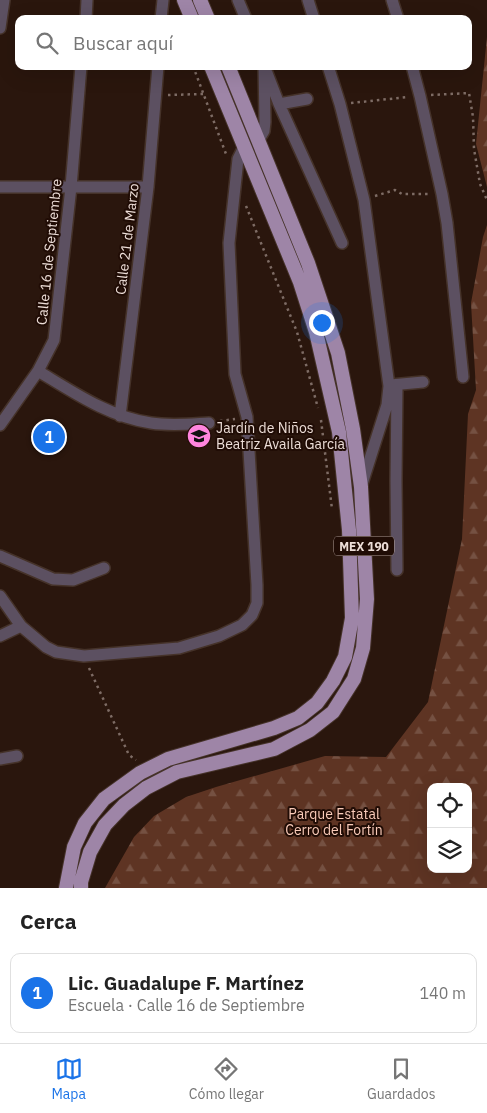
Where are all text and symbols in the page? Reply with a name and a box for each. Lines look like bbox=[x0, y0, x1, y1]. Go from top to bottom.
search box bbox=[15, 15, 472, 70]
icon: search bbox=[33, 29, 61, 57]
text: Buscar aquí bbox=[73, 31, 173, 55]
street label: Calle 16 de Septiembre bbox=[32, 178, 66, 326]
street label: Calle 21 de Marzo bbox=[111, 182, 143, 296]
your location bbox=[309, 310, 335, 336]
pin: 1 bbox=[33, 418, 65, 456]
place label: Jardín de Niños Beatriz Availa García bbox=[216, 419, 345, 453]
school or university icon: Jardín de Niños Beatriz Availa García bbox=[186, 423, 212, 449]
road number: MEX 190 bbox=[334, 536, 394, 556]
map controls bbox=[427, 783, 472, 873]
button: locate bbox=[427, 783, 472, 828]
park label: Parque Estatal Cerro del Fortín bbox=[285, 805, 383, 839]
button: layers bbox=[427, 828, 472, 873]
text: Cerca bbox=[20, 907, 77, 935]
text: Lic. Guadalupe F. Martínez bbox=[68, 971, 304, 995]
text: 1 bbox=[32, 983, 42, 1003]
text: 140 m bbox=[419, 983, 466, 1003]
text: Escuela · Calle 16 de Septiembre bbox=[68, 995, 305, 1015]
tab: Mapa bbox=[51, 1055, 86, 1103]
tab: Cómo llegar bbox=[189, 1055, 264, 1103]
tab: Guardados bbox=[367, 1055, 436, 1103]

